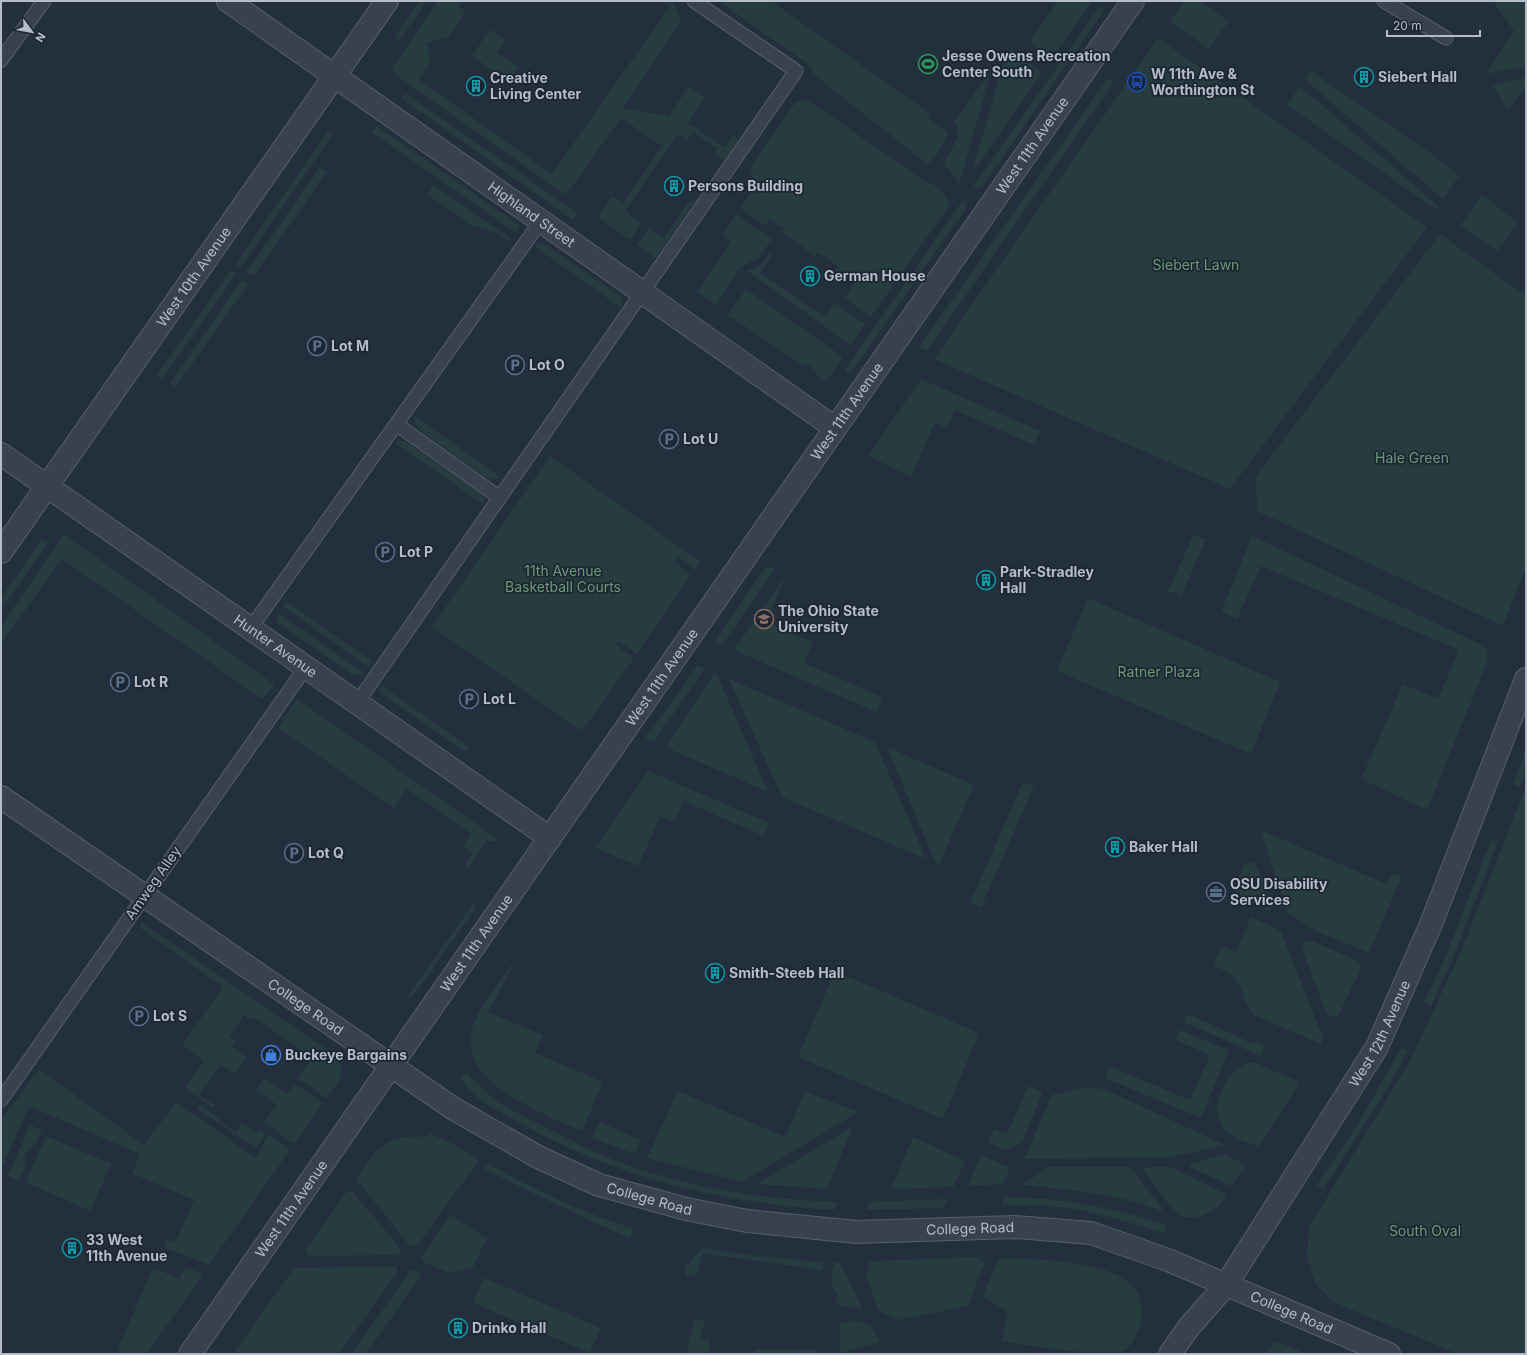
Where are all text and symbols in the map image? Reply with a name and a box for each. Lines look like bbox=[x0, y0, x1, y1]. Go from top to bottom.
north arrow bbox=[12, 12, 52, 52]
scale bar bbox=[1387, 12, 1480, 38]
text: 20 m bbox=[1393, 18, 1422, 33]
text: N bbox=[32, 30, 49, 45]
place label: Jesse Owens Recreation Center South bbox=[942, 47, 1110, 80]
sports icon: Jesse Owens Recreation Center South bbox=[917, 53, 939, 75]
place label: W 11th Ave & Worthington St bbox=[1151, 65, 1255, 98]
building icon: Siebert Hall bbox=[1353, 66, 1375, 88]
place label: Siebert Hall bbox=[1378, 68, 1457, 85]
place label: Creative Living Center bbox=[490, 69, 582, 102]
bus stop icon: W 11th Ave & Worthington St bbox=[1126, 71, 1148, 93]
building icon: Creative Living Center bbox=[465, 75, 487, 97]
street label: West 11th Avenue bbox=[992, 93, 1072, 197]
building icon: Persons Building bbox=[663, 175, 685, 197]
place label: Persons Building bbox=[688, 177, 803, 194]
street label: Highland Street bbox=[485, 178, 579, 251]
street label: West 10th Avenue bbox=[153, 223, 234, 330]
park label: Siebert Lawn bbox=[1153, 256, 1239, 273]
building icon: German House bbox=[799, 265, 821, 287]
place label: German House bbox=[824, 267, 926, 284]
parking icon: Lot M bbox=[306, 335, 328, 357]
place label: Lot M bbox=[331, 337, 369, 354]
parking icon: Lot O bbox=[504, 354, 526, 376]
place label: Lot O bbox=[529, 356, 565, 373]
street label: West 11th Avenue bbox=[807, 359, 886, 463]
parking icon: Lot U bbox=[658, 428, 680, 450]
place label: Lot U bbox=[683, 430, 718, 447]
park label: Hale Green bbox=[1375, 449, 1449, 466]
parking icon: Lot P bbox=[374, 541, 396, 563]
place label: Lot P bbox=[399, 543, 433, 560]
park label: 11th Avenue Basketball Courts bbox=[505, 562, 621, 595]
place label: Park-Stradley Hall bbox=[1000, 563, 1094, 596]
building icon: Park-Stradley Hall bbox=[975, 569, 997, 591]
place label: The Ohio State University bbox=[778, 602, 879, 635]
school or university icon: The Ohio State University bbox=[753, 608, 775, 630]
street label: Hunter Avenue bbox=[231, 611, 321, 681]
street label: West 11th Avenue bbox=[622, 625, 701, 729]
park label: Ratner Plaza bbox=[1118, 663, 1200, 680]
parking icon: Lot R bbox=[109, 671, 131, 693]
place label: Lot R bbox=[134, 673, 168, 690]
parking icon: Lot L bbox=[458, 688, 480, 710]
place label: Lot L bbox=[483, 690, 516, 707]
building icon: Baker Hall bbox=[1104, 836, 1126, 858]
place label: Baker Hall bbox=[1129, 838, 1198, 855]
parking icon: Lot Q bbox=[283, 842, 305, 864]
street label: Amweg Alley bbox=[121, 843, 184, 923]
place label: Lot Q bbox=[308, 844, 344, 861]
place label: OSU Disability Services bbox=[1230, 875, 1328, 908]
office icon: OSU Disability Services bbox=[1205, 881, 1227, 903]
street label: West 11th Avenue bbox=[436, 891, 516, 995]
building icon: Smith-Steeb Hall bbox=[704, 962, 726, 984]
place label: Smith-Steeb Hall bbox=[729, 964, 844, 981]
street label: College Road bbox=[265, 974, 347, 1038]
street label: West 12th Avenue bbox=[1345, 978, 1413, 1090]
parking icon: Lot S bbox=[128, 1005, 150, 1027]
place label: Lot S bbox=[153, 1007, 187, 1024]
shop icon: Buckeye Bargains bbox=[260, 1044, 282, 1066]
place label: Buckeye Bargains bbox=[285, 1046, 407, 1063]
street label: West 11th Avenue bbox=[251, 1157, 331, 1260]
street label: College Road bbox=[605, 1178, 694, 1218]
street label: College Road bbox=[926, 1218, 1014, 1238]
park label: South Oval bbox=[1389, 1222, 1461, 1239]
place label: 33 West 11th Avenue bbox=[86, 1231, 167, 1264]
building icon: 33 West 11th Avenue bbox=[61, 1237, 83, 1259]
street label: College Road bbox=[1248, 1287, 1336, 1337]
building icon: Drinko Hall bbox=[447, 1317, 469, 1339]
place label: Drinko Hall bbox=[472, 1319, 546, 1336]

